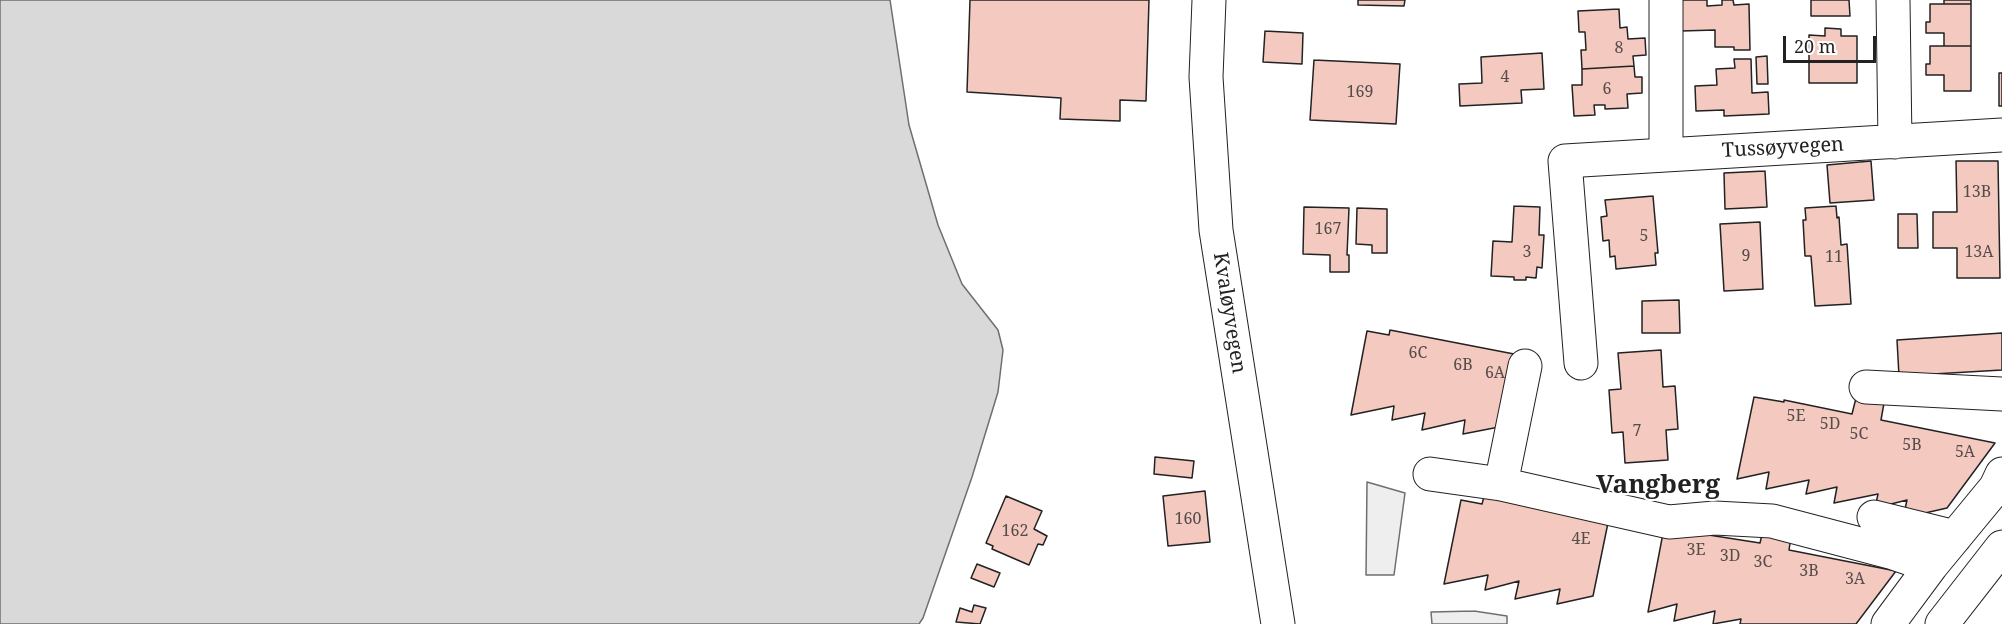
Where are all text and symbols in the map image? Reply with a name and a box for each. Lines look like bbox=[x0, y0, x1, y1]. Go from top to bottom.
scale bar bbox=[1786, 24, 1879, 62]
text: 20 m bbox=[1794, 34, 1836, 58]
house number: 8 bbox=[1615, 38, 1623, 58]
house number: 4 bbox=[1501, 67, 1509, 87]
house number: 6 bbox=[1603, 79, 1611, 99]
house number: 169 bbox=[1347, 82, 1373, 102]
street label: Tussøyvegen bbox=[1721, 133, 1845, 163]
house number: 13B bbox=[1963, 182, 1991, 202]
house number: 167 bbox=[1315, 219, 1341, 239]
house number: 5 bbox=[1640, 226, 1648, 246]
house number: 3 bbox=[1523, 242, 1531, 262]
house number: 13A bbox=[1964, 242, 1994, 262]
house number: 9 bbox=[1742, 246, 1750, 266]
house number: 11 bbox=[1825, 247, 1843, 267]
street label: Kvaløyvegen bbox=[1208, 251, 1250, 375]
house number: 6C bbox=[1409, 343, 1427, 363]
house number: 6B bbox=[1453, 355, 1473, 375]
house number: 6A bbox=[1485, 363, 1505, 383]
house number: 5E bbox=[1787, 406, 1805, 426]
house number: 5D bbox=[1820, 414, 1840, 434]
house number: 7 bbox=[1633, 421, 1641, 441]
house number: 5C bbox=[1850, 424, 1868, 444]
house number: 5B bbox=[1902, 435, 1922, 455]
house number: 5A bbox=[1955, 442, 1975, 462]
district label: Vangberg bbox=[1596, 470, 1720, 502]
house number: 160 bbox=[1175, 509, 1201, 529]
house number: 162 bbox=[1002, 521, 1028, 541]
house number: 4E bbox=[1572, 529, 1590, 549]
house number: 3E bbox=[1687, 540, 1705, 560]
house number: 3D bbox=[1720, 546, 1740, 566]
house number: 3C bbox=[1754, 552, 1772, 572]
house number: 3B bbox=[1799, 561, 1819, 581]
house number: 3A bbox=[1845, 569, 1865, 589]

